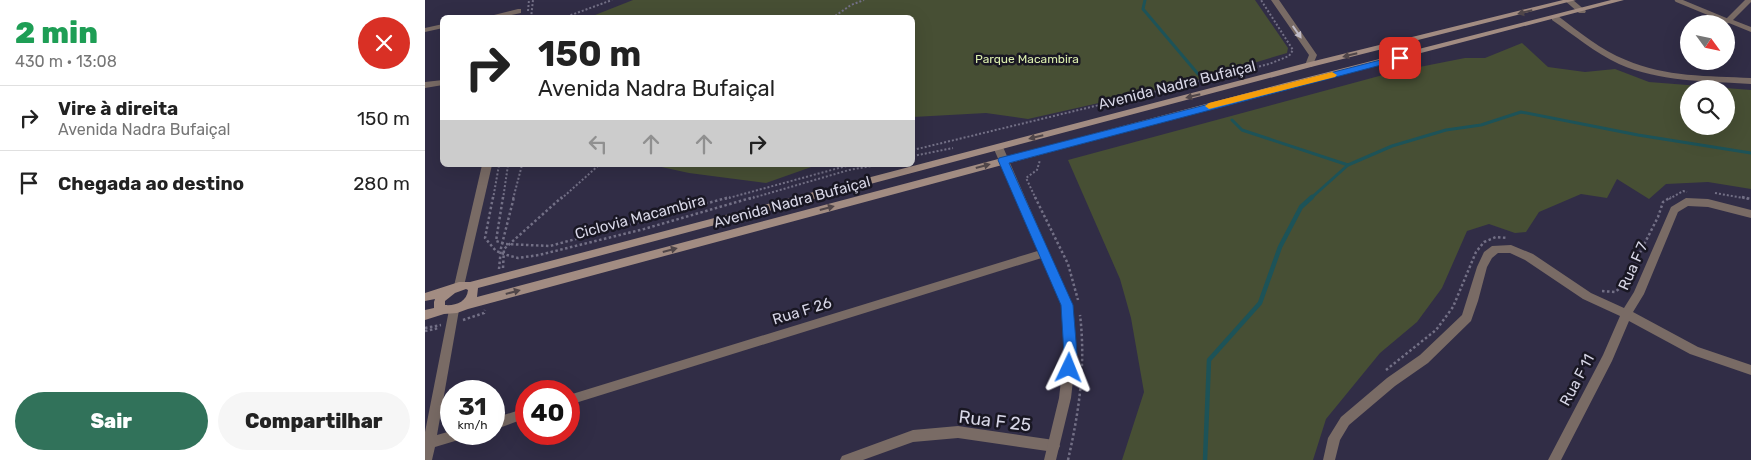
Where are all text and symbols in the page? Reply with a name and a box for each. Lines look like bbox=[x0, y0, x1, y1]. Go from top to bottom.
one-way arrow bbox=[1517, 8, 1532, 16]
text: 2 min bbox=[15, 15, 98, 51]
north arrow bbox=[1680, 15, 1735, 70]
map controls bbox=[1680, 15, 1735, 135]
button: close bbox=[358, 17, 410, 69]
one-way arrow bbox=[1292, 25, 1302, 39]
text: 150 m bbox=[538, 33, 641, 75]
icon: right bbox=[455, 35, 520, 100]
pin bbox=[1379, 37, 1421, 79]
icon: arrive bbox=[1386, 44, 1414, 72]
one-way arrow bbox=[1343, 51, 1358, 59]
text: 430 m · 13:08 bbox=[15, 52, 117, 71]
park label: Parque Macambira bbox=[975, 52, 1079, 66]
street label: Avenida Nadra Bufaiçal bbox=[1096, 57, 1258, 113]
text: Avenida Nadra Bufaiçal bbox=[538, 75, 775, 102]
button: search bbox=[1680, 80, 1735, 135]
one-way arrow bbox=[1186, 92, 1201, 100]
text: Vire à direita bbox=[58, 97, 178, 120]
icon: right bbox=[15, 104, 43, 132]
text: 150 m bbox=[357, 107, 410, 130]
text: Avenida Nadra Bufaiçal bbox=[58, 120, 230, 139]
icon: left bbox=[584, 130, 612, 158]
icon: ahead bbox=[637, 130, 665, 158]
icon: ahead bbox=[690, 130, 718, 158]
icon: right bbox=[743, 130, 771, 158]
one-way arrow bbox=[1028, 133, 1043, 141]
one-way arrow bbox=[976, 161, 991, 169]
icon: arrive bbox=[15, 169, 43, 197]
text: Chegada ao destino bbox=[58, 172, 244, 195]
text: 280 m bbox=[353, 172, 410, 195]
street label: Avenida Nadra Bufaiçal bbox=[712, 172, 872, 232]
street label: Ciclovia Macambira bbox=[573, 191, 707, 243]
one-way arrow bbox=[819, 204, 834, 212]
street label: Rua F 7 bbox=[1614, 239, 1652, 293]
one-way arrow bbox=[662, 246, 677, 254]
one-way arrow bbox=[505, 288, 520, 296]
street label: Rua F 26 bbox=[770, 293, 834, 329]
position arrow bbox=[1042, 341, 1094, 393]
street label: Rua F 11 bbox=[1556, 351, 1598, 409]
speed limit sign: 40 bbox=[515, 380, 580, 445]
button: Sair bbox=[15, 392, 208, 450]
button: Compartilhar bbox=[218, 392, 410, 450]
text: 31 bbox=[458, 392, 487, 421]
street label: Rua F 25 bbox=[957, 406, 1033, 436]
text: km/h bbox=[458, 418, 487, 432]

